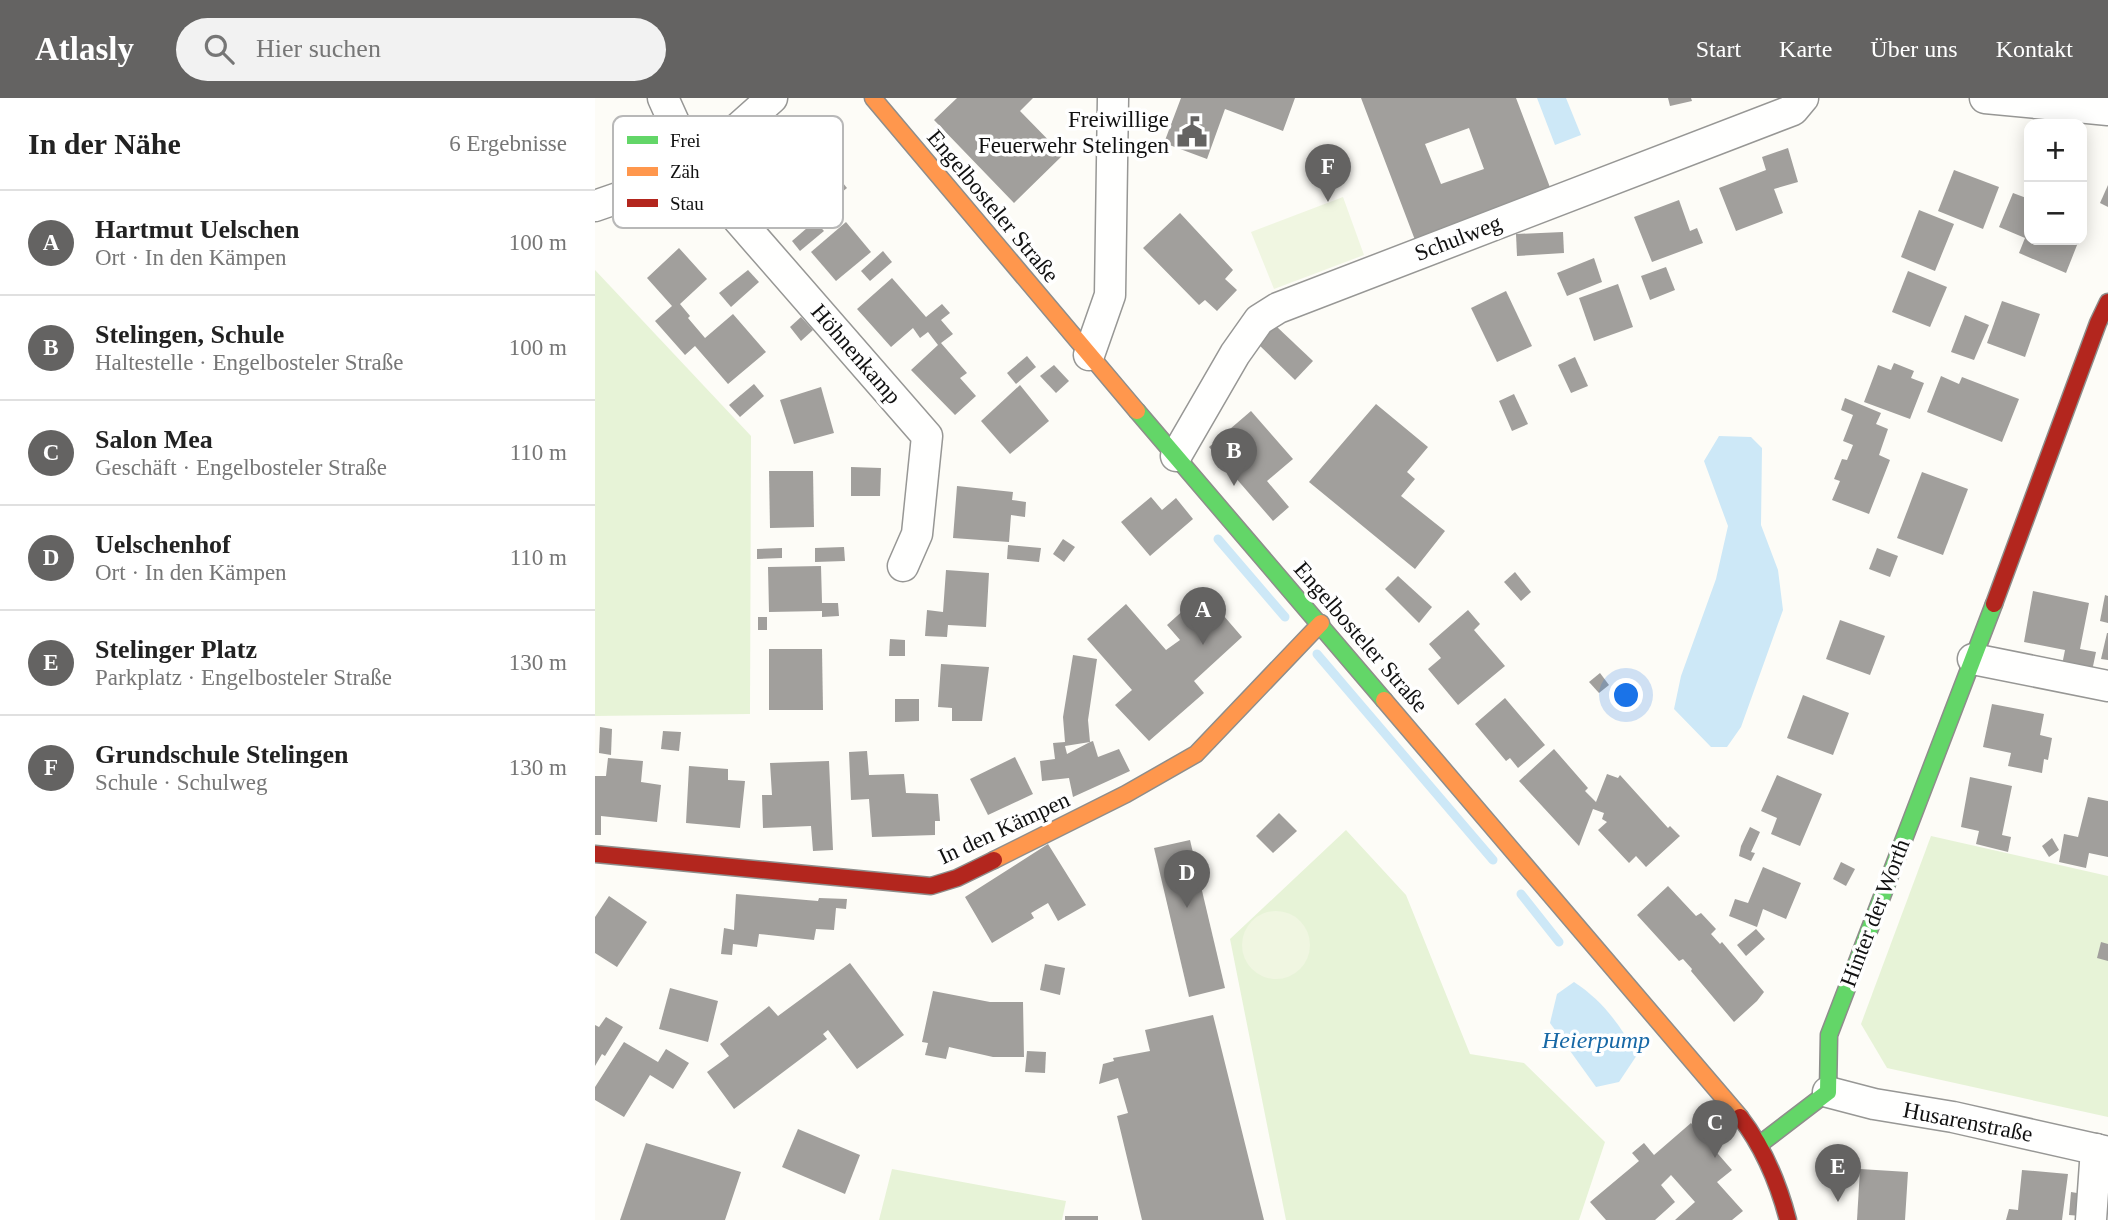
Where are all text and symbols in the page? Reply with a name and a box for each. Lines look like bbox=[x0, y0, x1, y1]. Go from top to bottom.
search box bbox=[176, 18, 666, 81]
icon: search bbox=[200, 30, 238, 68]
text: Atlasly bbox=[35, 31, 134, 67]
text: Hier suchen bbox=[256, 34, 381, 63]
text: Start bbox=[1696, 36, 1741, 62]
text: Karte bbox=[1779, 36, 1832, 62]
text: Über uns bbox=[1870, 36, 1958, 62]
text: Kontakt bbox=[1996, 36, 2073, 62]
place label: Freiwillige Feuerwehr Stelingen bbox=[978, 107, 1169, 158]
public building icon: Freiwillige Feuerwehr Stelingen bbox=[1175, 115, 1209, 149]
legend bbox=[613, 116, 843, 228]
map controls bbox=[2024, 119, 2087, 245]
button: + bbox=[2024, 119, 2087, 182]
street label: Engelbosteler Straße bbox=[922, 125, 1064, 287]
text: In der Nähe bbox=[28, 127, 181, 160]
text: Frei bbox=[670, 130, 701, 151]
text: 6 Ergebnisse bbox=[449, 131, 567, 156]
pin: F bbox=[1305, 144, 1351, 202]
text: Zäh bbox=[670, 161, 700, 182]
button: − bbox=[2024, 182, 2087, 245]
text: Stau bbox=[670, 193, 704, 214]
street label: Schulweg bbox=[1411, 210, 1505, 266]
text: Hartmut Uelschen bbox=[95, 215, 299, 244]
text: A bbox=[43, 230, 59, 255]
text: 100 m bbox=[509, 230, 567, 255]
text: Ort · In den Kämpen bbox=[95, 245, 287, 270]
street label: Höhnenkamp bbox=[806, 299, 906, 409]
text: Stelingen, Schule bbox=[95, 320, 284, 349]
text: B bbox=[43, 335, 59, 360]
text: 100 m bbox=[509, 335, 567, 360]
text: Haltestelle · Engelbosteler Straße bbox=[95, 350, 403, 375]
text: Salon Mea bbox=[95, 425, 213, 454]
pin: B bbox=[1211, 428, 1257, 486]
text: C bbox=[43, 440, 59, 465]
text: 110 m bbox=[510, 440, 567, 465]
text: Geschäft · Engelbosteler Straße bbox=[95, 455, 387, 480]
text: Uelschenhof bbox=[95, 530, 231, 559]
text: D bbox=[43, 545, 59, 570]
text: 110 m bbox=[510, 545, 567, 570]
street label: Engelbosteler Straße bbox=[1289, 557, 1433, 717]
text: Ort · In den Kämpen bbox=[95, 560, 287, 585]
pin: A bbox=[1180, 587, 1226, 645]
text: Stelinger Platz bbox=[95, 635, 257, 664]
text: E bbox=[43, 650, 59, 675]
text: 130 m bbox=[509, 650, 567, 675]
text: Parkplatz · Engelbosteler Straße bbox=[95, 665, 392, 690]
your location bbox=[1609, 678, 1643, 712]
text: Grundschule Stelingen bbox=[95, 740, 349, 769]
text: F bbox=[44, 755, 58, 780]
text: 130 m bbox=[509, 755, 567, 780]
text: Schule · Schulweg bbox=[95, 770, 267, 795]
street label: In den Kämpen bbox=[934, 787, 1074, 869]
street label: Hinter der Worth bbox=[1835, 835, 1915, 990]
pin: D bbox=[1164, 850, 1210, 908]
water label: Heierpump bbox=[1541, 1027, 1650, 1053]
street label: Husarenstraße bbox=[1901, 1097, 2035, 1147]
pin: C bbox=[1692, 1100, 1738, 1158]
pin: E bbox=[1815, 1144, 1861, 1202]

